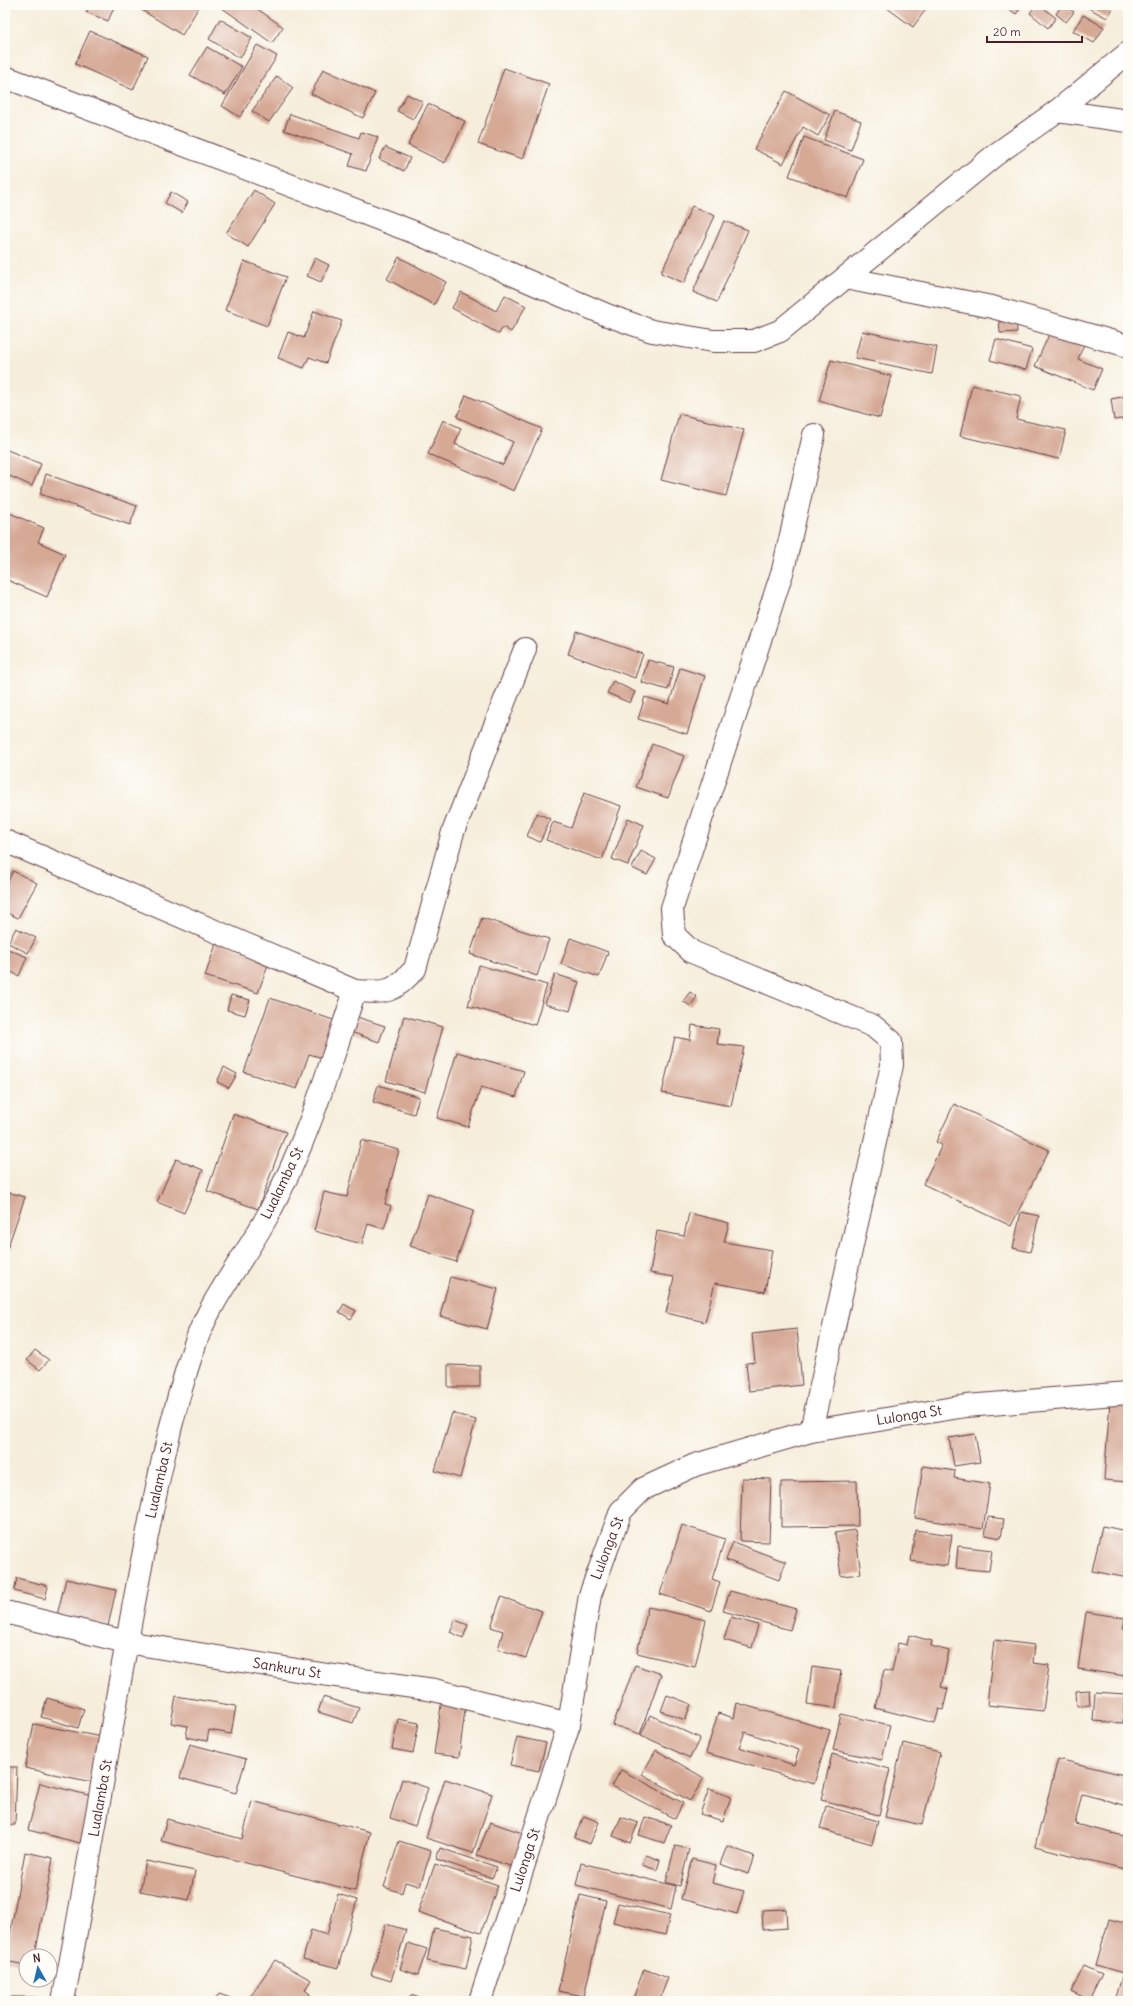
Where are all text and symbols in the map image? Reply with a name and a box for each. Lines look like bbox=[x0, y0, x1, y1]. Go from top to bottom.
scale bar bbox=[987, 18, 1082, 44]
text: 20 m bbox=[993, 24, 1021, 39]
street label: Lualamba St bbox=[257, 1144, 307, 1222]
street label: Lulonga St bbox=[875, 1401, 943, 1429]
street label: Lualamba St bbox=[141, 1440, 177, 1520]
street label: Lulonga St bbox=[587, 1514, 627, 1582]
street label: Sankuru St bbox=[252, 1654, 323, 1682]
street label: Lualamba St bbox=[84, 1758, 116, 1838]
street label: Lulonga St bbox=[506, 1826, 544, 1894]
north arrow bbox=[18, 1948, 58, 1988]
text: N bbox=[32, 1951, 41, 1966]

